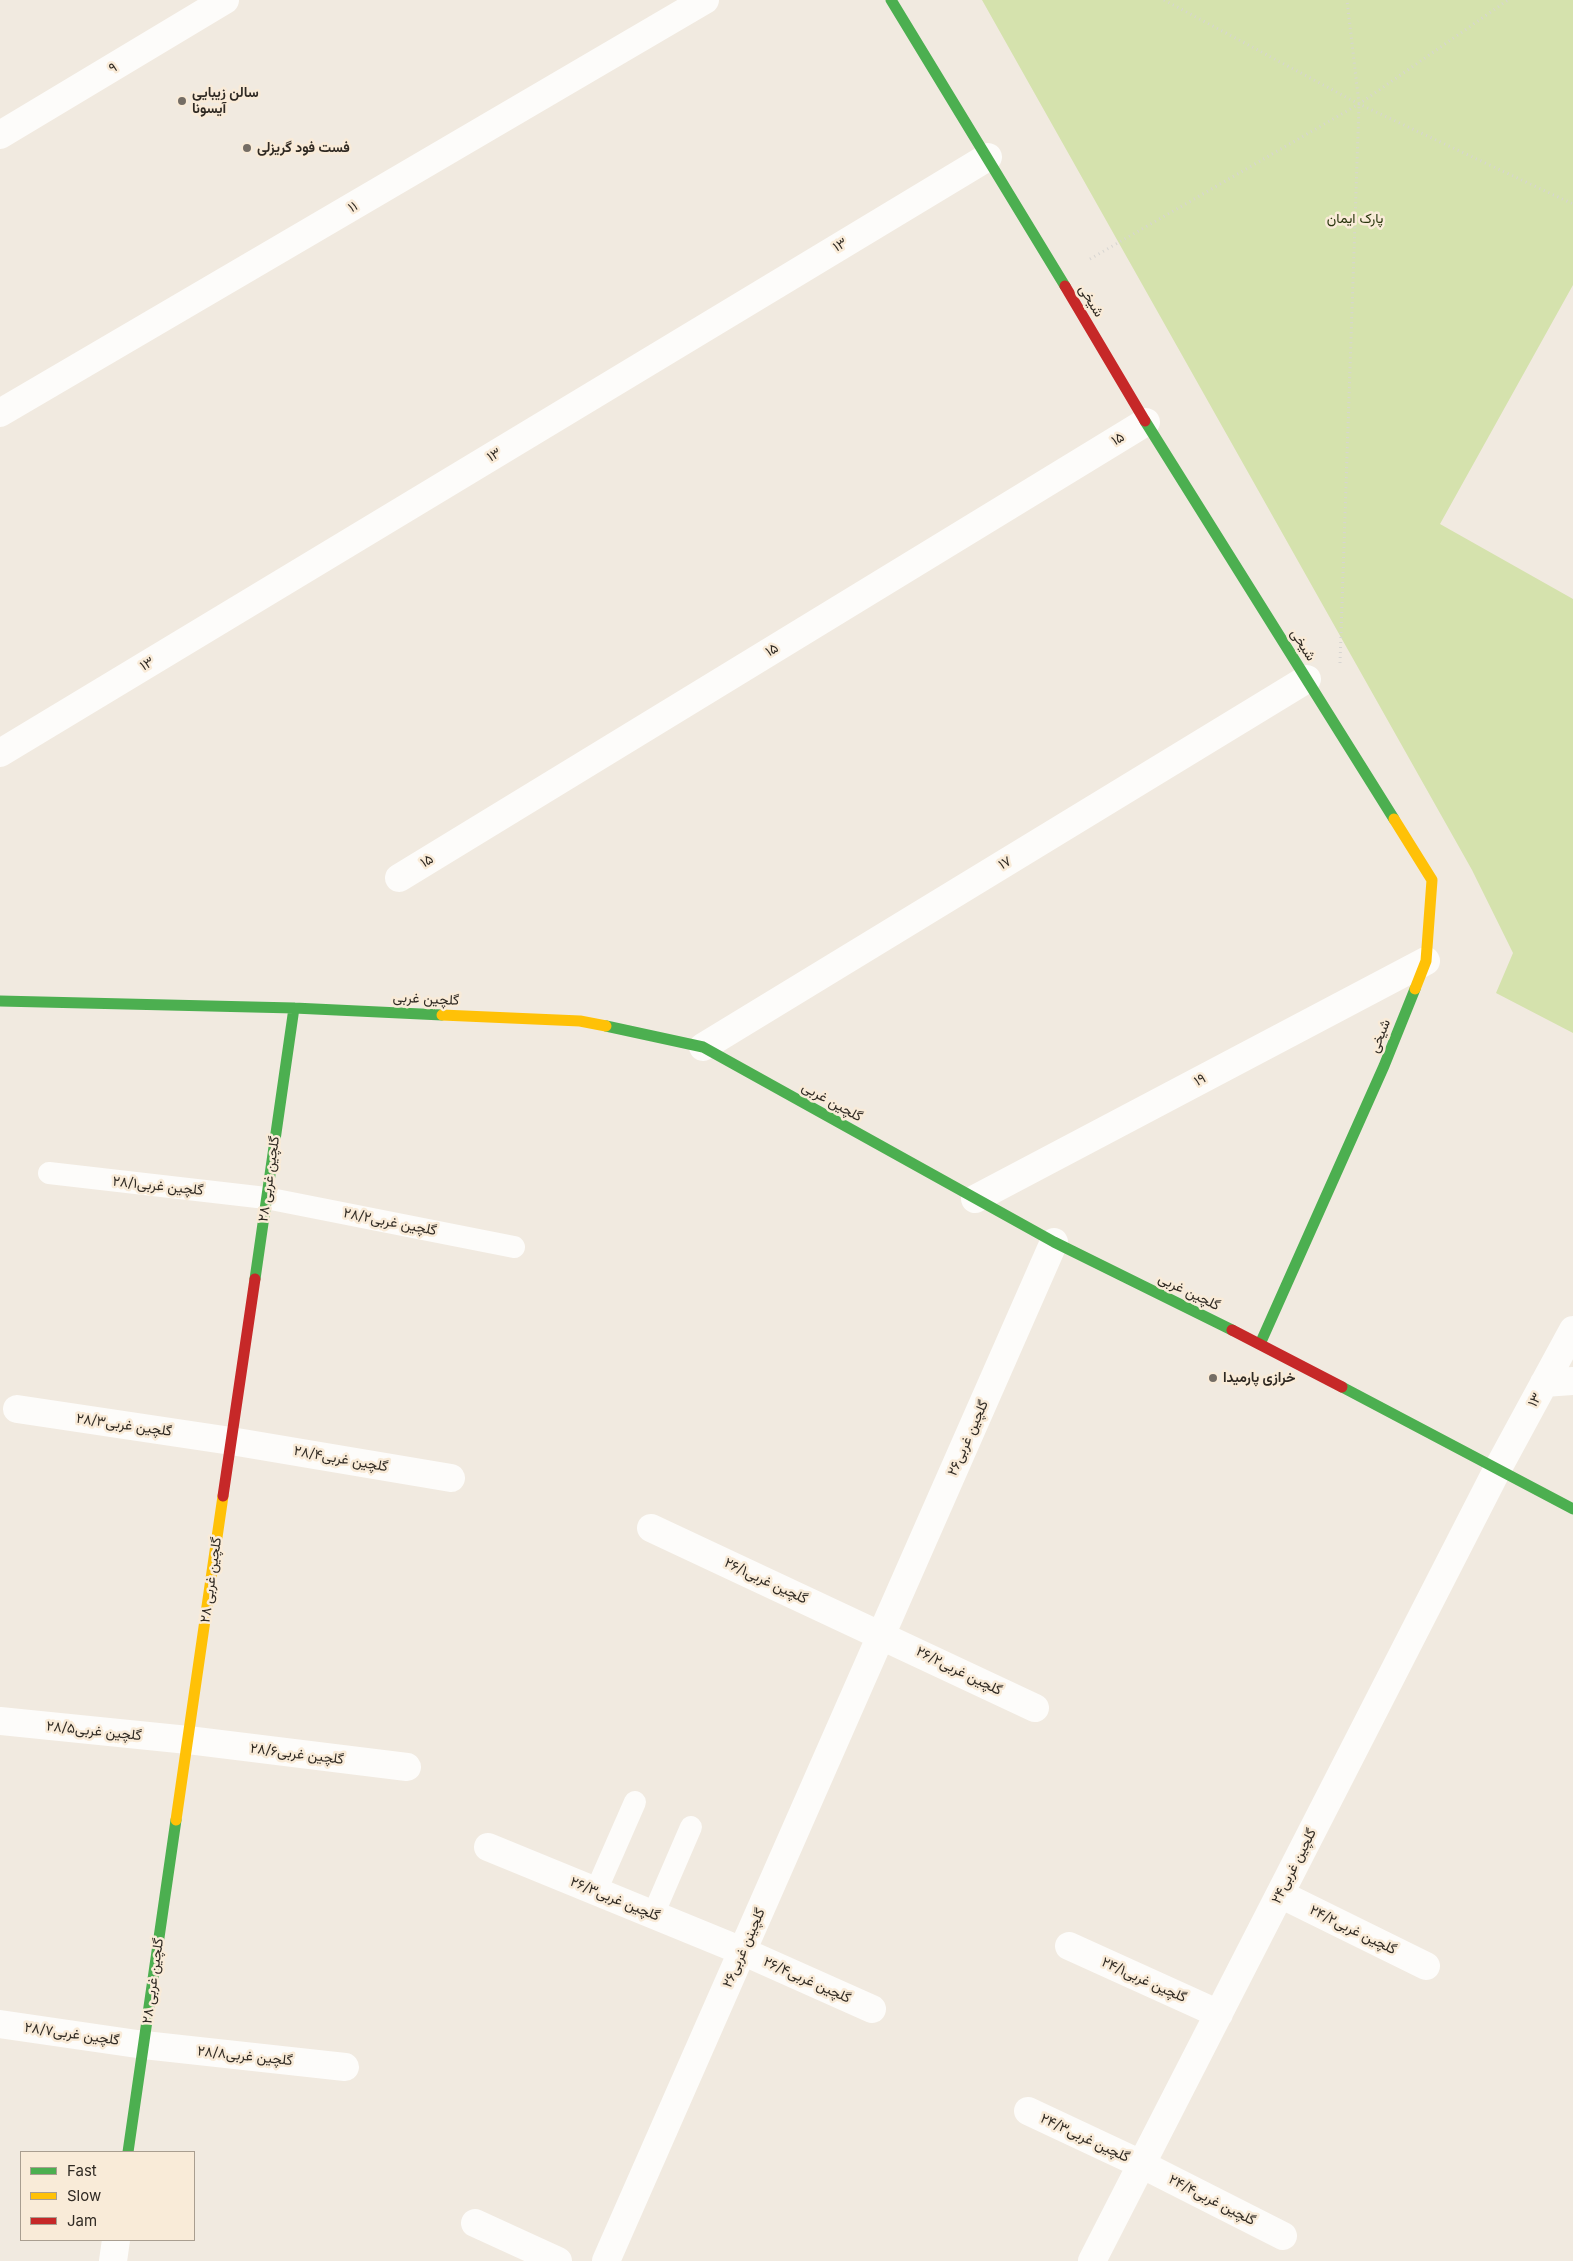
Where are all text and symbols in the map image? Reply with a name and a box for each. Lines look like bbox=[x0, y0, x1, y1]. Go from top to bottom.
street label: ۹ bbox=[106, 59, 120, 77]
place label: سالن زیبایی آیسونا bbox=[192, 85, 259, 118]
marker: سالن زیبایی آیسونا bbox=[176, 95, 188, 107]
place label: فست فود گریزلی bbox=[257, 140, 350, 156]
marker: فست فود گریزلی bbox=[241, 142, 253, 154]
street label: ۱۱ bbox=[345, 198, 361, 216]
park label: پارک ایمان bbox=[1327, 211, 1383, 227]
street label: ۱۳ bbox=[830, 234, 850, 256]
street label: شیخی bbox=[1075, 282, 1107, 320]
street label: ۱۵ bbox=[1108, 429, 1128, 449]
street label: ۱۳ bbox=[484, 444, 504, 466]
street label: شیخی bbox=[1287, 626, 1319, 664]
street label: ۱۵ bbox=[762, 640, 782, 660]
street label: ۱۳ bbox=[137, 653, 157, 675]
street label: ۱۵ bbox=[417, 851, 437, 871]
street label: ۱۷ bbox=[995, 853, 1015, 873]
street label: گلچین غربی bbox=[392, 989, 460, 1009]
street label: شیخی bbox=[1366, 1017, 1394, 1055]
street label: ۱۹ bbox=[1191, 1070, 1209, 1090]
street label: گلچین غربی bbox=[799, 1078, 865, 1126]
street label: گلچین غربی ۲۸ bbox=[255, 1135, 283, 1223]
street label: گلچین غربی۲۸/۱ bbox=[112, 1173, 204, 1199]
street label: گلچین غربی۲۸/۲ bbox=[342, 1205, 438, 1239]
street label: گلچین غربی bbox=[1155, 1270, 1223, 1314]
place label: خرازی پارمیدا bbox=[1223, 1370, 1295, 1386]
marker: خرازی پارمیدا bbox=[1207, 1372, 1219, 1384]
street label: ۱۳ bbox=[1524, 1390, 1546, 1410]
street label: گلچین غربی۲۶ bbox=[944, 1398, 992, 1478]
street label: گلچین غربی۲۸/۳ bbox=[75, 1410, 173, 1440]
street label: گلچین غربی۲۸/۴ bbox=[293, 1442, 389, 1476]
street label: گلچین غربی ۲۸ bbox=[197, 1536, 225, 1624]
street label: گلچین غربی۲۶/۱ bbox=[722, 1554, 810, 1608]
street label: گلچین غربی۲۶/۲ bbox=[913, 1643, 1005, 1699]
street label: گلچین غربی۲۸/۵ bbox=[46, 1718, 142, 1744]
street label: گلچین غربی۲۸/۶ bbox=[249, 1740, 345, 1768]
street label: گلچین غربی۲۴ bbox=[1268, 1826, 1320, 1906]
street label: گلچین غربی۲۶/۳ bbox=[568, 1873, 662, 1925]
street label: گلچین غربی۲۴/۲ bbox=[1307, 1902, 1399, 1958]
street label: گلچینن غربی۲۶ bbox=[719, 1906, 769, 1990]
street label: گلچین غربی ۲۸ bbox=[139, 1937, 167, 2025]
street label: گلچین غربی۲۶/۴ bbox=[761, 1953, 853, 2007]
street label: گلچین غربی۲۴/۱ bbox=[1099, 1954, 1189, 2006]
street label: گلچین غربی۲۸/۷ bbox=[24, 2019, 120, 2049]
street label: گلچین غربی۲۸/۸ bbox=[197, 2043, 293, 2069]
street label: گلچین غربی۲۴/۳ bbox=[1038, 2110, 1132, 2166]
legend bbox=[20, 2151, 195, 2241]
text: Fast bbox=[67, 2161, 97, 2180]
street label: گلچین غربی۲۴/۴ bbox=[1166, 2171, 1258, 2229]
text: Slow bbox=[67, 2186, 101, 2205]
text: Jam bbox=[67, 2211, 97, 2230]

